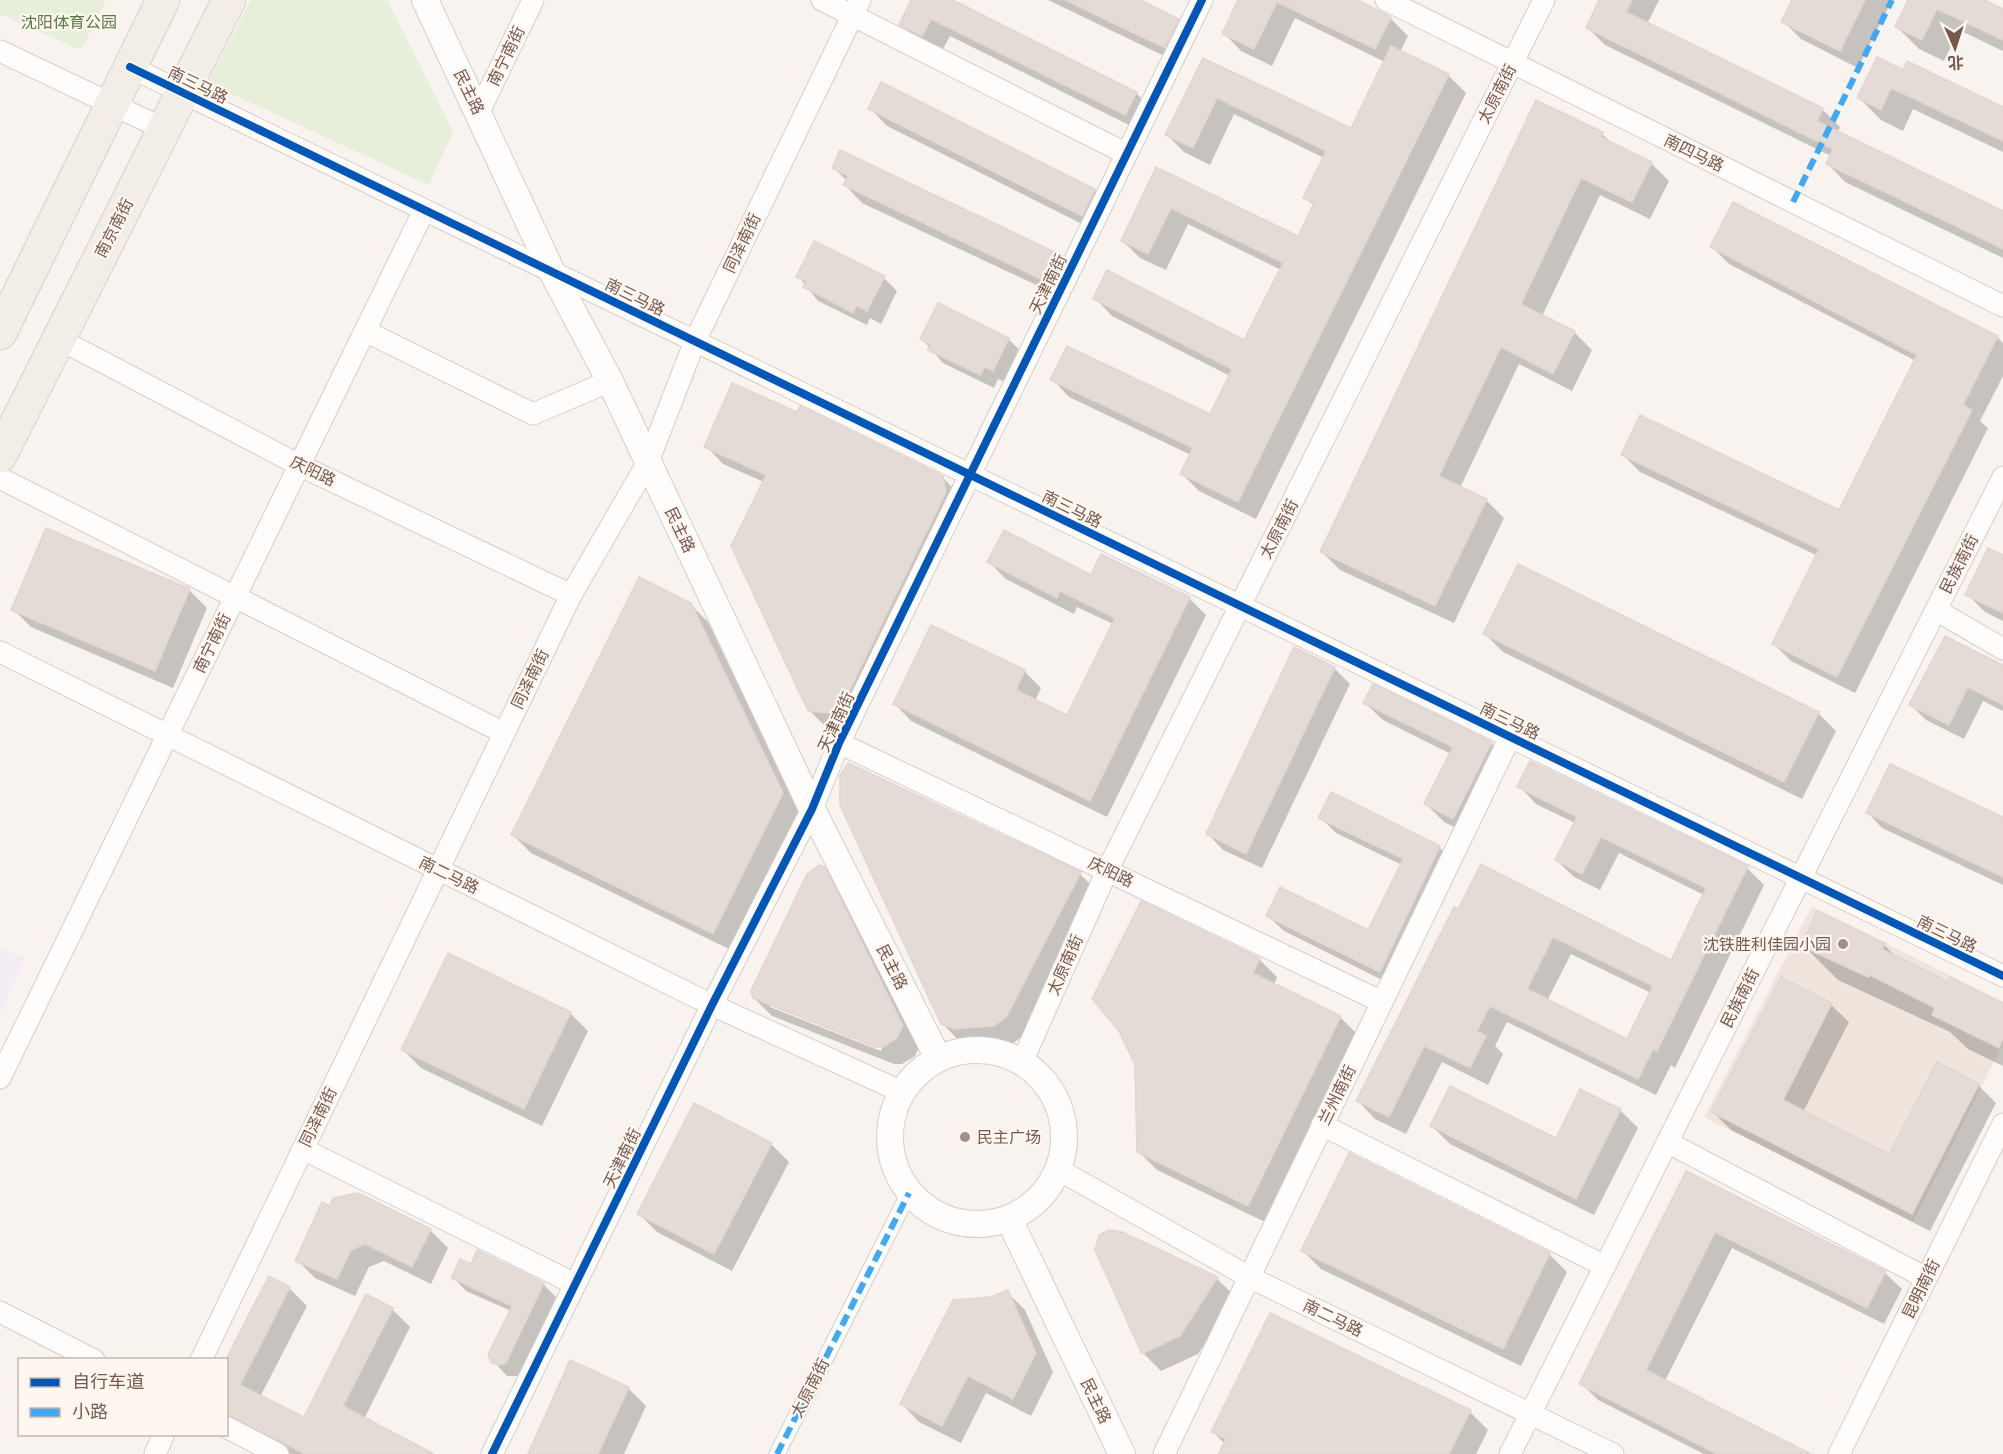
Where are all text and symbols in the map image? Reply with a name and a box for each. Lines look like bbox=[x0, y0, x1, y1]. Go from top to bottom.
park label: 沈阳体育公园 bbox=[21, 13, 117, 32]
north arrow bbox=[1925, 18, 1985, 78]
street label: 南宁南街 bbox=[483, 23, 529, 89]
text: 北 bbox=[1947, 53, 1964, 72]
street label: 太原南街 bbox=[1474, 61, 1520, 127]
street label: 南三马路 bbox=[165, 62, 231, 108]
street label: 民主路 bbox=[450, 66, 488, 118]
street label: 南四马路 bbox=[1661, 130, 1727, 176]
street label: 南京南街 bbox=[91, 195, 137, 261]
street label: 同泽南街 bbox=[719, 210, 765, 276]
street label: 天津南街 bbox=[1025, 251, 1071, 317]
street label: 南三马路 bbox=[602, 274, 668, 320]
street label: 庆阳路 bbox=[287, 452, 339, 490]
street label: 南三马路 bbox=[1039, 486, 1105, 532]
street label: 太原南街 bbox=[1256, 496, 1302, 562]
street label: 民主路 bbox=[661, 504, 699, 556]
street label: 民族南街 bbox=[1936, 531, 1982, 597]
street label: 南宁南街 bbox=[189, 610, 235, 676]
street label: 同泽南街 bbox=[507, 646, 553, 712]
street label: 天津南街 bbox=[814, 689, 858, 755]
street label: 南三马路 bbox=[1477, 698, 1543, 744]
street label: 南二马路 bbox=[416, 852, 482, 898]
street label: 庆阳路 bbox=[1085, 853, 1137, 891]
street label: 南三马路 bbox=[1914, 911, 1980, 957]
street label: 太原南街 bbox=[1043, 932, 1087, 998]
place label: 沈铁胜利佳园小园 bbox=[1703, 935, 1831, 954]
marker: 沈铁胜利佳园小园 bbox=[1836, 937, 1850, 951]
street label: 民主路 bbox=[873, 941, 911, 993]
street label: 民族南街 bbox=[1717, 965, 1763, 1031]
street label: 兰州南街 bbox=[1314, 1062, 1360, 1128]
street label: 同泽南街 bbox=[295, 1084, 341, 1150]
street label: 天津南街 bbox=[599, 1125, 645, 1191]
place label: 民主广场 bbox=[977, 1128, 1041, 1147]
marker: 民主广场 bbox=[958, 1130, 972, 1144]
street label: 昆明南街 bbox=[1898, 1256, 1944, 1322]
street label: 南二马路 bbox=[1300, 1295, 1366, 1341]
street label: 太原南街 bbox=[787, 1355, 833, 1421]
legend bbox=[18, 1358, 228, 1436]
text: 自行车道 bbox=[72, 1371, 144, 1392]
street label: 民主路 bbox=[1077, 1375, 1115, 1427]
text: 小路 bbox=[72, 1401, 108, 1422]

